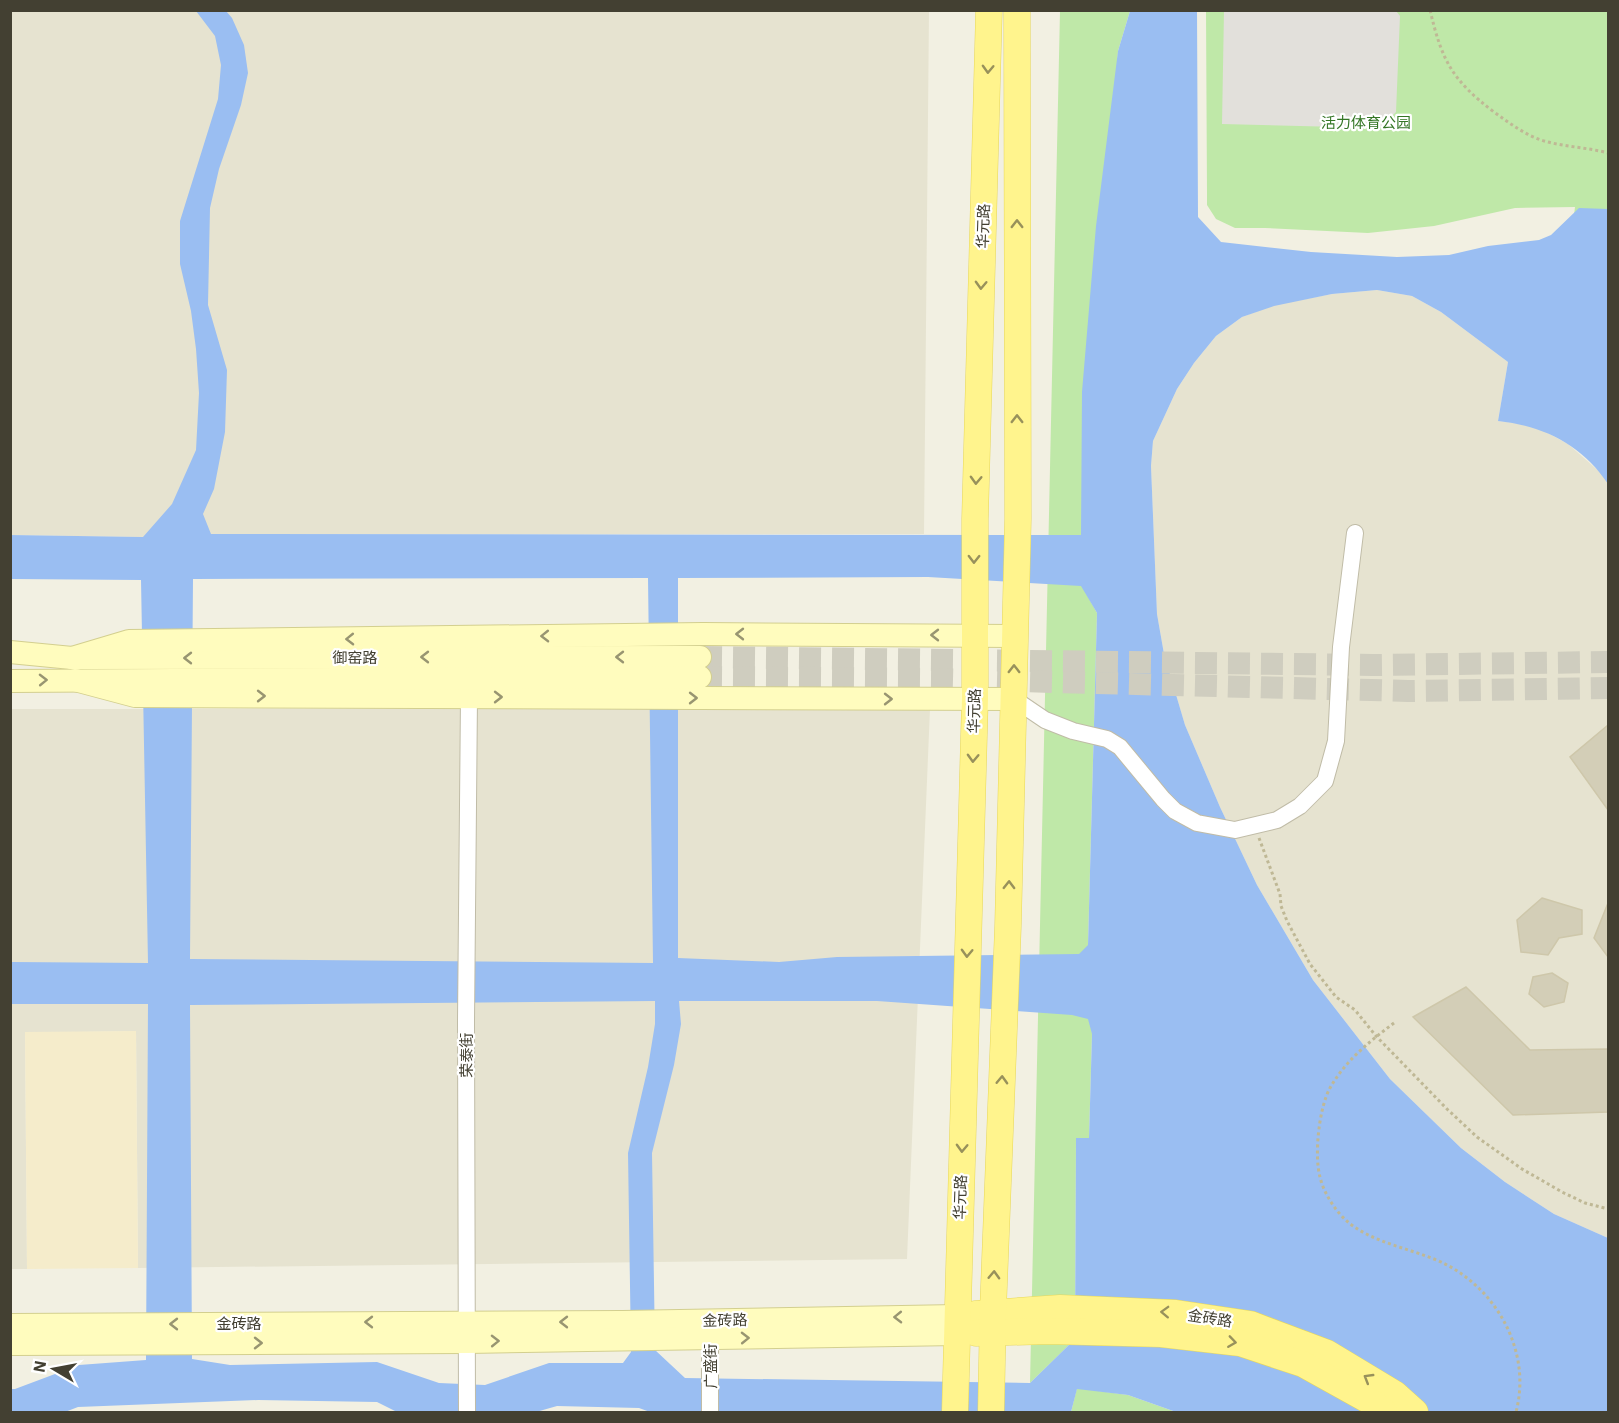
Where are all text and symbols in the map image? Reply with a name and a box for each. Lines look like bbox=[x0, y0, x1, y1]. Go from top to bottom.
one-way arrow bbox=[981, 64, 994, 73]
park label: 活力体育公园 bbox=[1321, 113, 1411, 132]
street label: 华元路 bbox=[973, 203, 993, 249]
one-way arrow bbox=[1011, 219, 1023, 228]
one-way arrow bbox=[975, 280, 988, 289]
one-way arrow bbox=[1011, 414, 1023, 423]
one-way arrow bbox=[969, 475, 982, 484]
one-way arrow bbox=[968, 554, 980, 563]
one-way arrow bbox=[735, 628, 744, 641]
one-way arrow bbox=[930, 629, 939, 641]
one-way arrow bbox=[540, 630, 549, 642]
one-way arrow bbox=[345, 632, 354, 645]
street label: 御窑路 bbox=[332, 648, 378, 667]
one-way arrow bbox=[421, 651, 430, 663]
one-way arrow bbox=[616, 651, 625, 663]
one-way arrow bbox=[184, 652, 193, 664]
one-way arrow bbox=[1008, 665, 1020, 674]
one-way arrow bbox=[38, 674, 47, 686]
street label: 华元路 bbox=[964, 688, 984, 734]
one-way arrow bbox=[256, 690, 265, 702]
one-way arrow bbox=[493, 691, 502, 703]
one-way arrow bbox=[688, 692, 697, 704]
one-way arrow bbox=[883, 693, 892, 705]
one-way arrow bbox=[967, 753, 979, 762]
one-way arrow bbox=[1003, 881, 1015, 890]
one-way arrow bbox=[961, 948, 974, 957]
street label: 荣泰街 bbox=[457, 1032, 476, 1078]
one-way arrow bbox=[996, 1076, 1008, 1085]
one-way arrow bbox=[955, 1143, 968, 1152]
street label: 华元路 bbox=[950, 1174, 970, 1220]
one-way arrow bbox=[988, 1270, 1001, 1279]
street label: 金砖路 bbox=[1186, 1305, 1234, 1331]
one-way arrow bbox=[1161, 1306, 1170, 1319]
street label: 金砖路 bbox=[702, 1310, 748, 1330]
one-way arrow bbox=[894, 1311, 903, 1323]
street label: 金砖路 bbox=[216, 1314, 262, 1333]
one-way arrow bbox=[365, 1316, 374, 1328]
one-way arrow bbox=[560, 1316, 569, 1328]
one-way arrow bbox=[170, 1318, 179, 1330]
one-way arrow bbox=[740, 1331, 749, 1344]
one-way arrow bbox=[490, 1335, 499, 1348]
one-way arrow bbox=[1228, 1336, 1237, 1348]
one-way arrow bbox=[253, 1337, 262, 1349]
north arrow bbox=[24, 1339, 84, 1399]
street label: 广盛街 bbox=[701, 1343, 720, 1389]
text: N bbox=[28, 1359, 50, 1374]
one-way arrow bbox=[1364, 1373, 1374, 1385]

